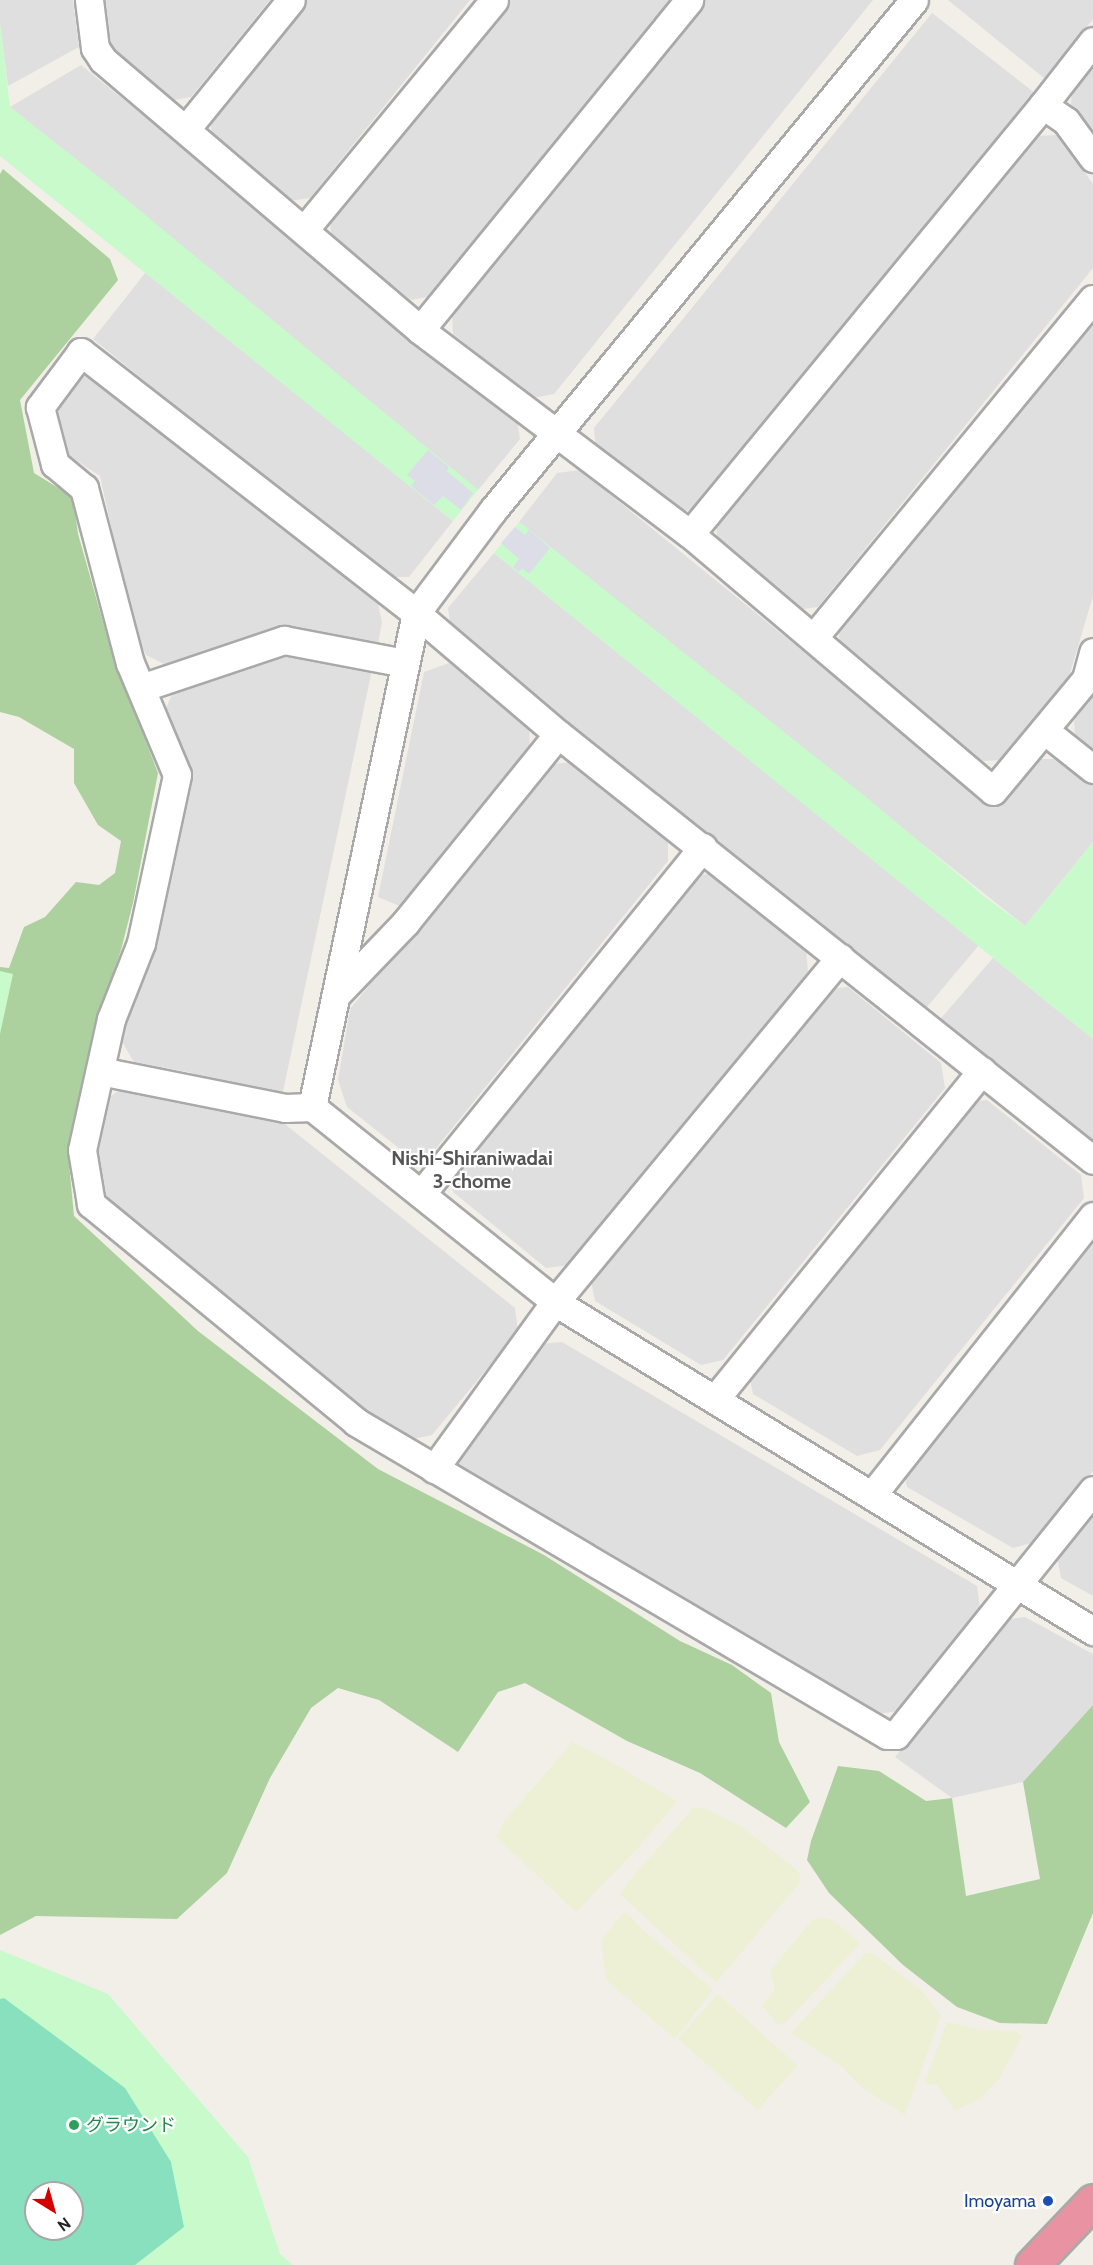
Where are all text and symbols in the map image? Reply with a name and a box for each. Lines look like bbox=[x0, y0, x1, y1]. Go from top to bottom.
district label: Nishi-Shiraniwadai 3-chome bbox=[391, 1146, 553, 1193]
place label: グラウンド bbox=[86, 2114, 176, 2136]
marker: グラウンド bbox=[67, 2118, 81, 2132]
north arrow bbox=[24, 2181, 84, 2241]
place label: Imoyama bbox=[964, 2190, 1036, 2212]
marker: Imoyama bbox=[1041, 2194, 1055, 2208]
text: N bbox=[54, 2213, 74, 2235]

